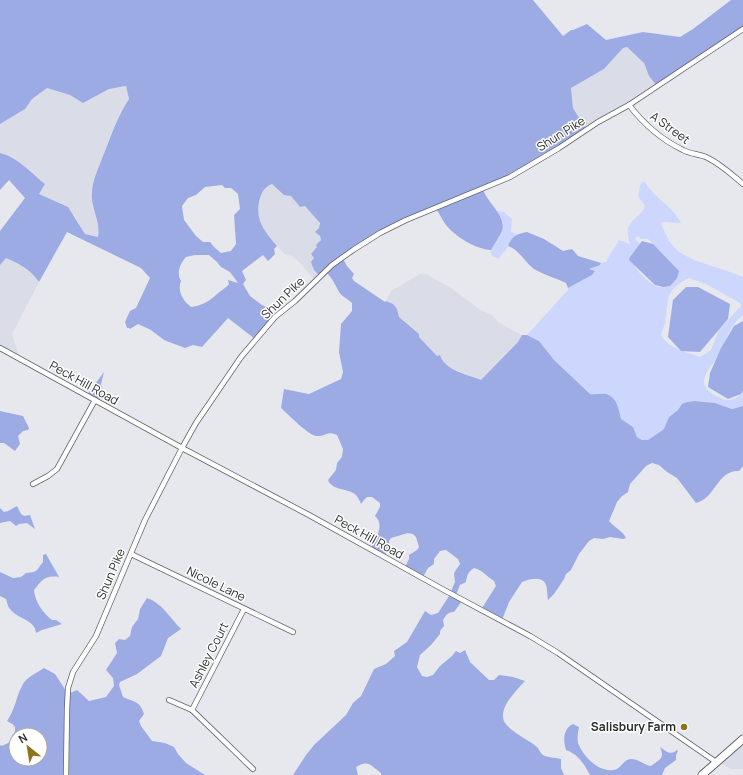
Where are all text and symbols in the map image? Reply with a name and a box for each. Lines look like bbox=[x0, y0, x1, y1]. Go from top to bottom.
street label: A Street bbox=[647, 107, 694, 148]
street label: Shun Pike bbox=[533, 112, 588, 155]
street label: Shun Pike bbox=[257, 273, 308, 323]
street label: Peck Hill Road bbox=[47, 357, 122, 409]
street label: Peck Hill Road bbox=[332, 511, 407, 563]
street label: Shun Pike bbox=[92, 546, 129, 602]
street label: Nicole Lane bbox=[184, 562, 249, 605]
street label: Ashley Court bbox=[185, 619, 232, 690]
place label: Salisbury Farm bbox=[591, 718, 676, 735]
marker: Salisbury Farm bbox=[679, 722, 689, 732]
north arrow bbox=[8, 727, 48, 767]
text: N bbox=[16, 729, 30, 746]

